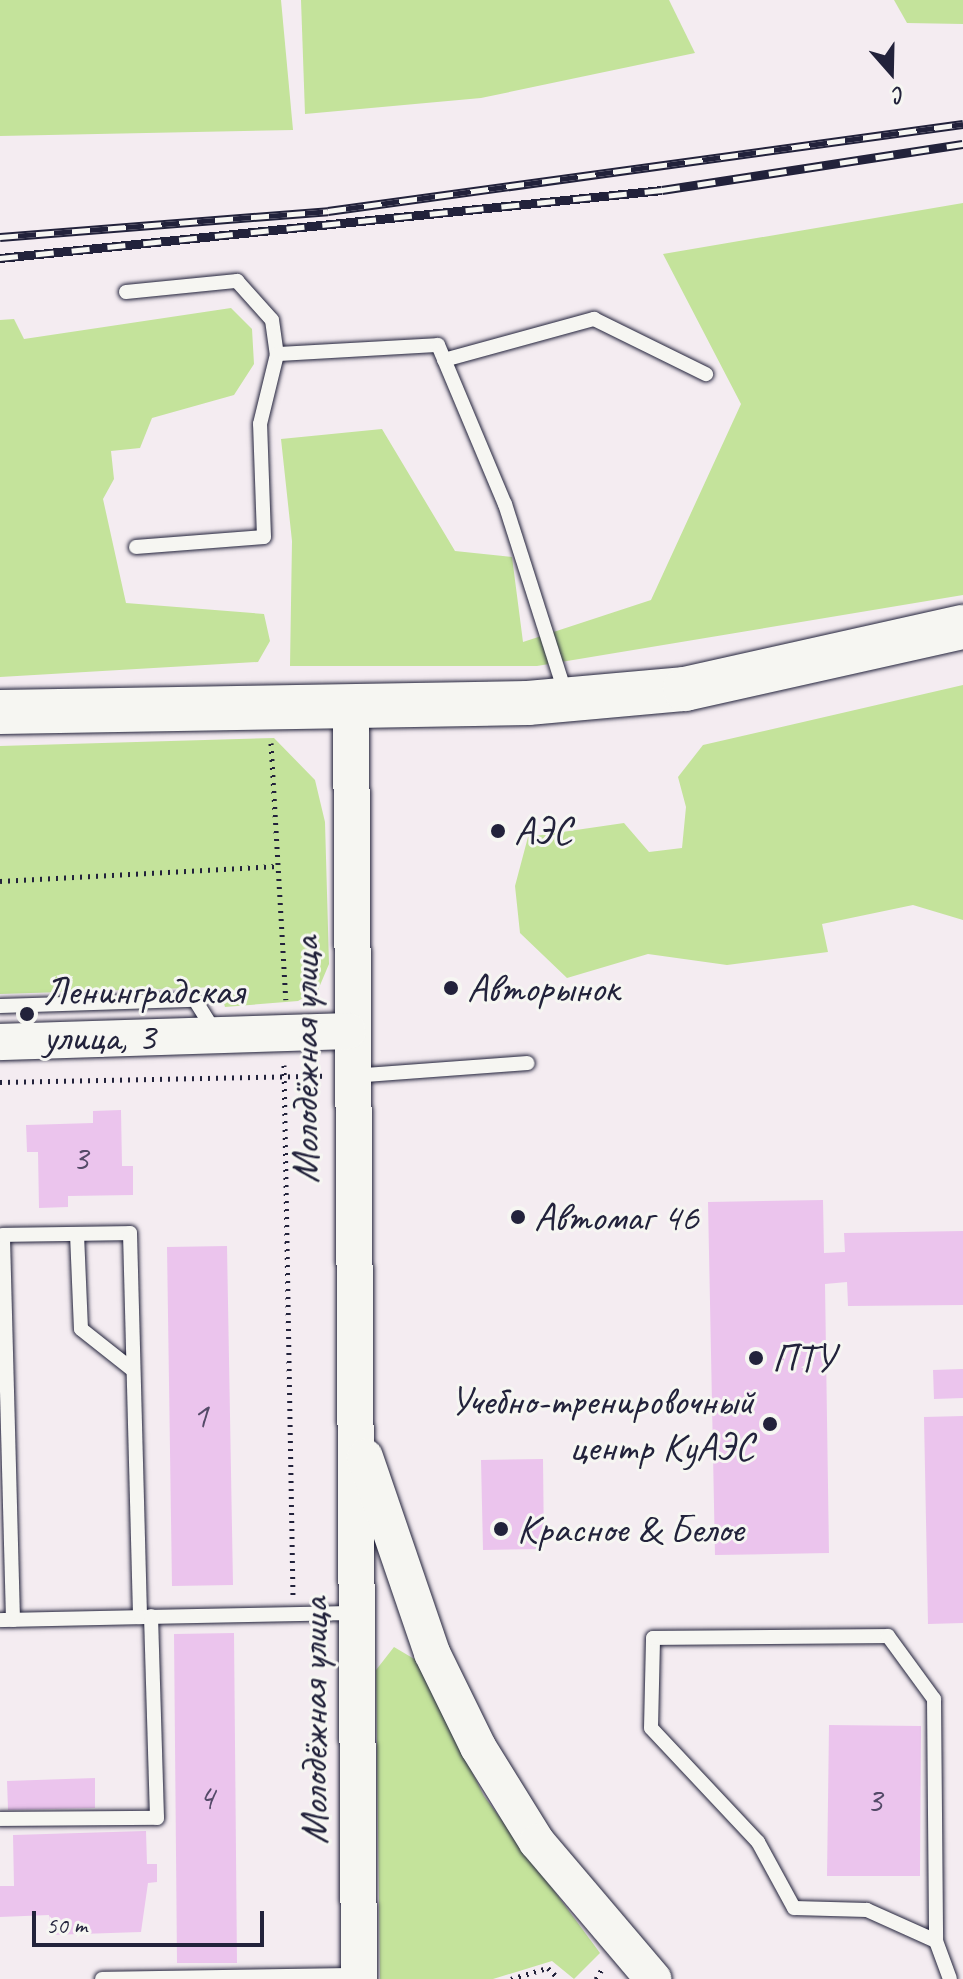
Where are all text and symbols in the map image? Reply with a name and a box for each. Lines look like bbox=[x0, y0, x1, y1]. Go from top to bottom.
north arrow bbox=[851, 32, 931, 112]
text: С bbox=[889, 80, 909, 110]
place label: АЭС bbox=[514, 807, 572, 855]
marker: АЭС bbox=[489, 822, 507, 840]
street label: Молодёжная улица bbox=[281, 935, 329, 1185]
place label: Авторынок bbox=[467, 964, 619, 1012]
place label: Ленинградская улица, 3 bbox=[43, 967, 244, 1061]
marker: Авторынок bbox=[442, 979, 460, 997]
marker: Ленинградская улица, 3 bbox=[18, 1005, 36, 1023]
house number: 3 bbox=[72, 1137, 88, 1181]
place label: Автомаг 46 bbox=[534, 1193, 699, 1241]
marker: Автомаг 46 bbox=[509, 1208, 527, 1226]
place label: ПТУ bbox=[772, 1334, 835, 1382]
marker: ПТУ bbox=[747, 1349, 765, 1367]
place label: Учебно-тренировочный центр КуАЭС bbox=[450, 1377, 754, 1471]
house number: 1 bbox=[192, 1394, 208, 1438]
marker: Учебно-тренировочный центр КуАЭС bbox=[761, 1415, 779, 1433]
place label: Красное & Белое bbox=[517, 1505, 743, 1553]
marker: Красное & Белое bbox=[492, 1520, 510, 1538]
street label: Молодёжная улица bbox=[290, 1596, 338, 1846]
house number: 4 bbox=[198, 1776, 214, 1820]
house number: 3 bbox=[866, 1779, 882, 1823]
scale bar bbox=[36, 1895, 268, 1945]
text: 50 m bbox=[46, 1910, 87, 1940]

